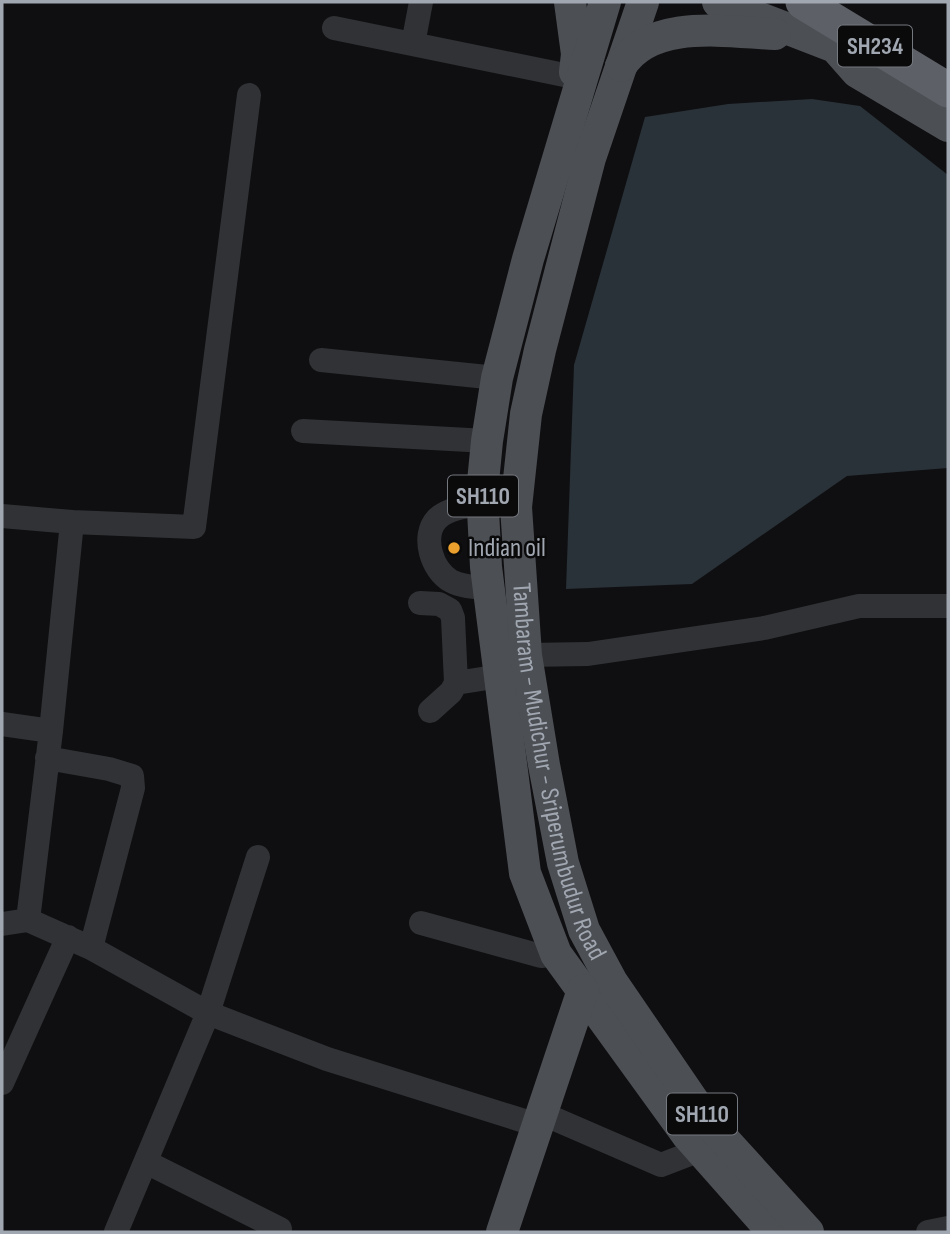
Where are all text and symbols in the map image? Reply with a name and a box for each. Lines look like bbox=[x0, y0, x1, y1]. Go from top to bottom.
road number: SH234 bbox=[838, 26, 912, 66]
road number: SH110 bbox=[448, 476, 518, 516]
place label: Indian oil bbox=[468, 533, 546, 564]
marker: Indian oil bbox=[446, 540, 462, 556]
street label: Tambaram - Mudichur - Sriperumbudur Road bbox=[506, 582, 613, 965]
road number: SH110 bbox=[667, 1094, 737, 1134]

